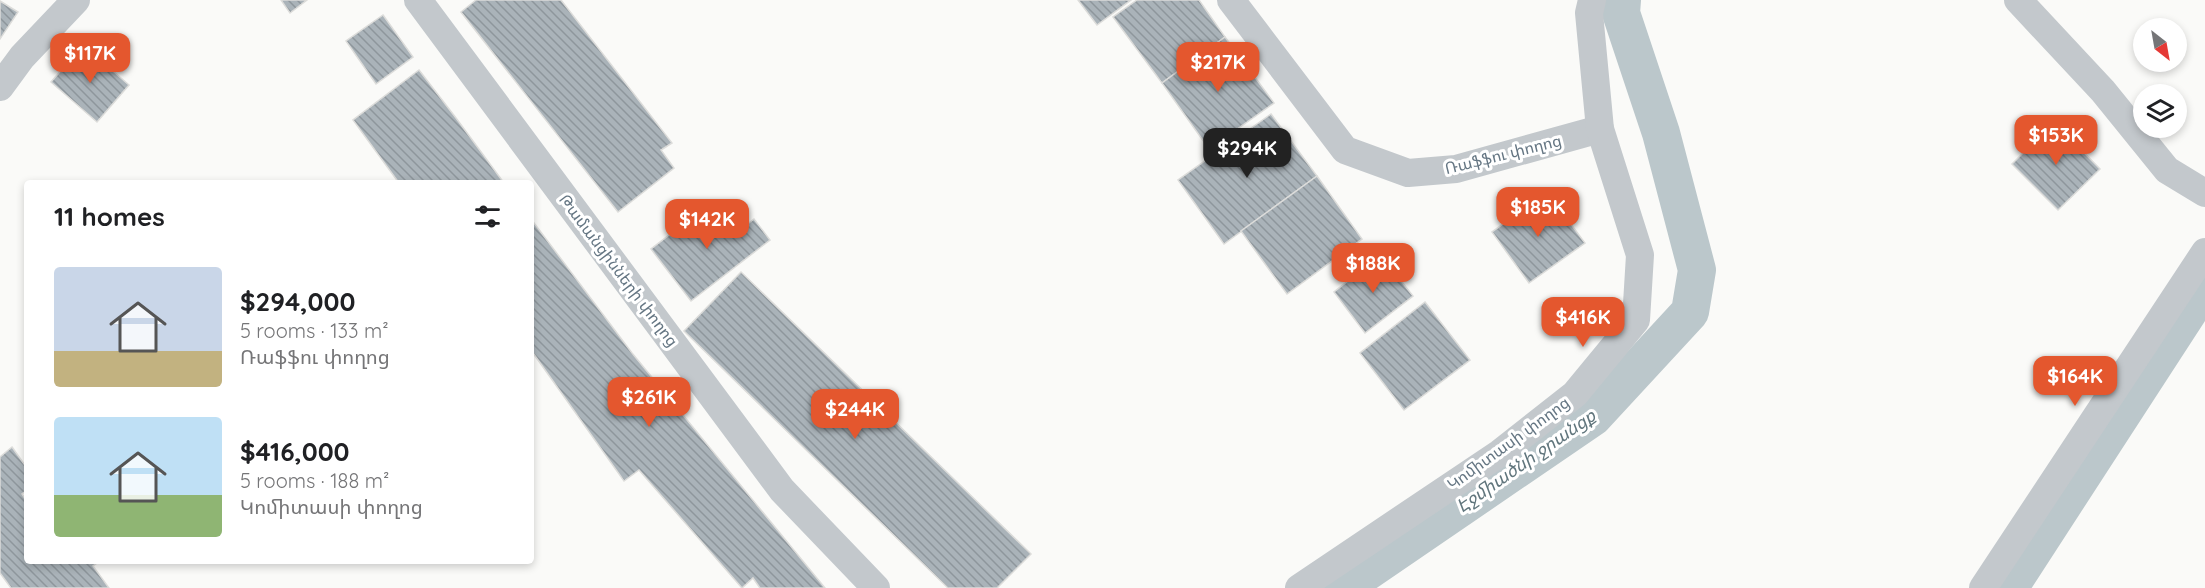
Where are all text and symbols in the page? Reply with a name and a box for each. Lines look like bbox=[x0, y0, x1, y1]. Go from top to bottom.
north arrow bbox=[2133, 18, 2187, 72]
map controls bbox=[2133, 18, 2187, 138]
pin: $117K bbox=[48, 33, 132, 84]
text: $117K bbox=[64, 40, 116, 65]
pin: $217K bbox=[1176, 42, 1260, 93]
text: $217K bbox=[1190, 49, 1246, 74]
button: layers bbox=[2133, 84, 2187, 138]
pin: $153K bbox=[2014, 115, 2098, 166]
text: $153K bbox=[2028, 122, 2084, 147]
pin: $294K bbox=[1205, 128, 1289, 179]
street label: Ռաֆֆու փողոց bbox=[1443, 130, 1563, 178]
text: $294K bbox=[1217, 135, 1277, 160]
pin: $185K bbox=[1496, 187, 1580, 238]
street label: Թամանցինների փողոց bbox=[555, 190, 683, 350]
text: $185K bbox=[1510, 194, 1566, 219]
pin: $142K bbox=[665, 199, 749, 250]
text: 11 homes bbox=[54, 200, 165, 233]
icon: filters bbox=[471, 200, 504, 233]
text: $142K bbox=[679, 206, 735, 231]
pin: $188K bbox=[1331, 243, 1415, 294]
text: $188K bbox=[1346, 250, 1400, 275]
text: $294,000 bbox=[240, 285, 355, 318]
icon: home bbox=[102, 291, 174, 363]
pin: $416K bbox=[1541, 297, 1625, 348]
text: $416K bbox=[1555, 304, 1611, 329]
text: 5 rooms · 133 m² bbox=[240, 318, 389, 343]
text: Ռաֆֆու փողոց bbox=[240, 344, 390, 369]
pin: $164K bbox=[2033, 356, 2117, 407]
text: $164K bbox=[2047, 363, 2103, 388]
pin: $261K bbox=[607, 377, 691, 428]
text: $261K bbox=[622, 384, 676, 409]
pin: $244K bbox=[813, 389, 897, 440]
street label: Կոմիտասի փողոց bbox=[1443, 392, 1573, 494]
text: $244K bbox=[825, 396, 885, 421]
water label: Էջմիածնի ջրանցք bbox=[1452, 403, 1601, 517]
text: $416,000 bbox=[240, 435, 350, 468]
icon: home bbox=[102, 441, 174, 513]
text: 5 rooms · 188 m² bbox=[240, 468, 389, 493]
text: Կոմիտասի փողոց bbox=[240, 494, 423, 519]

